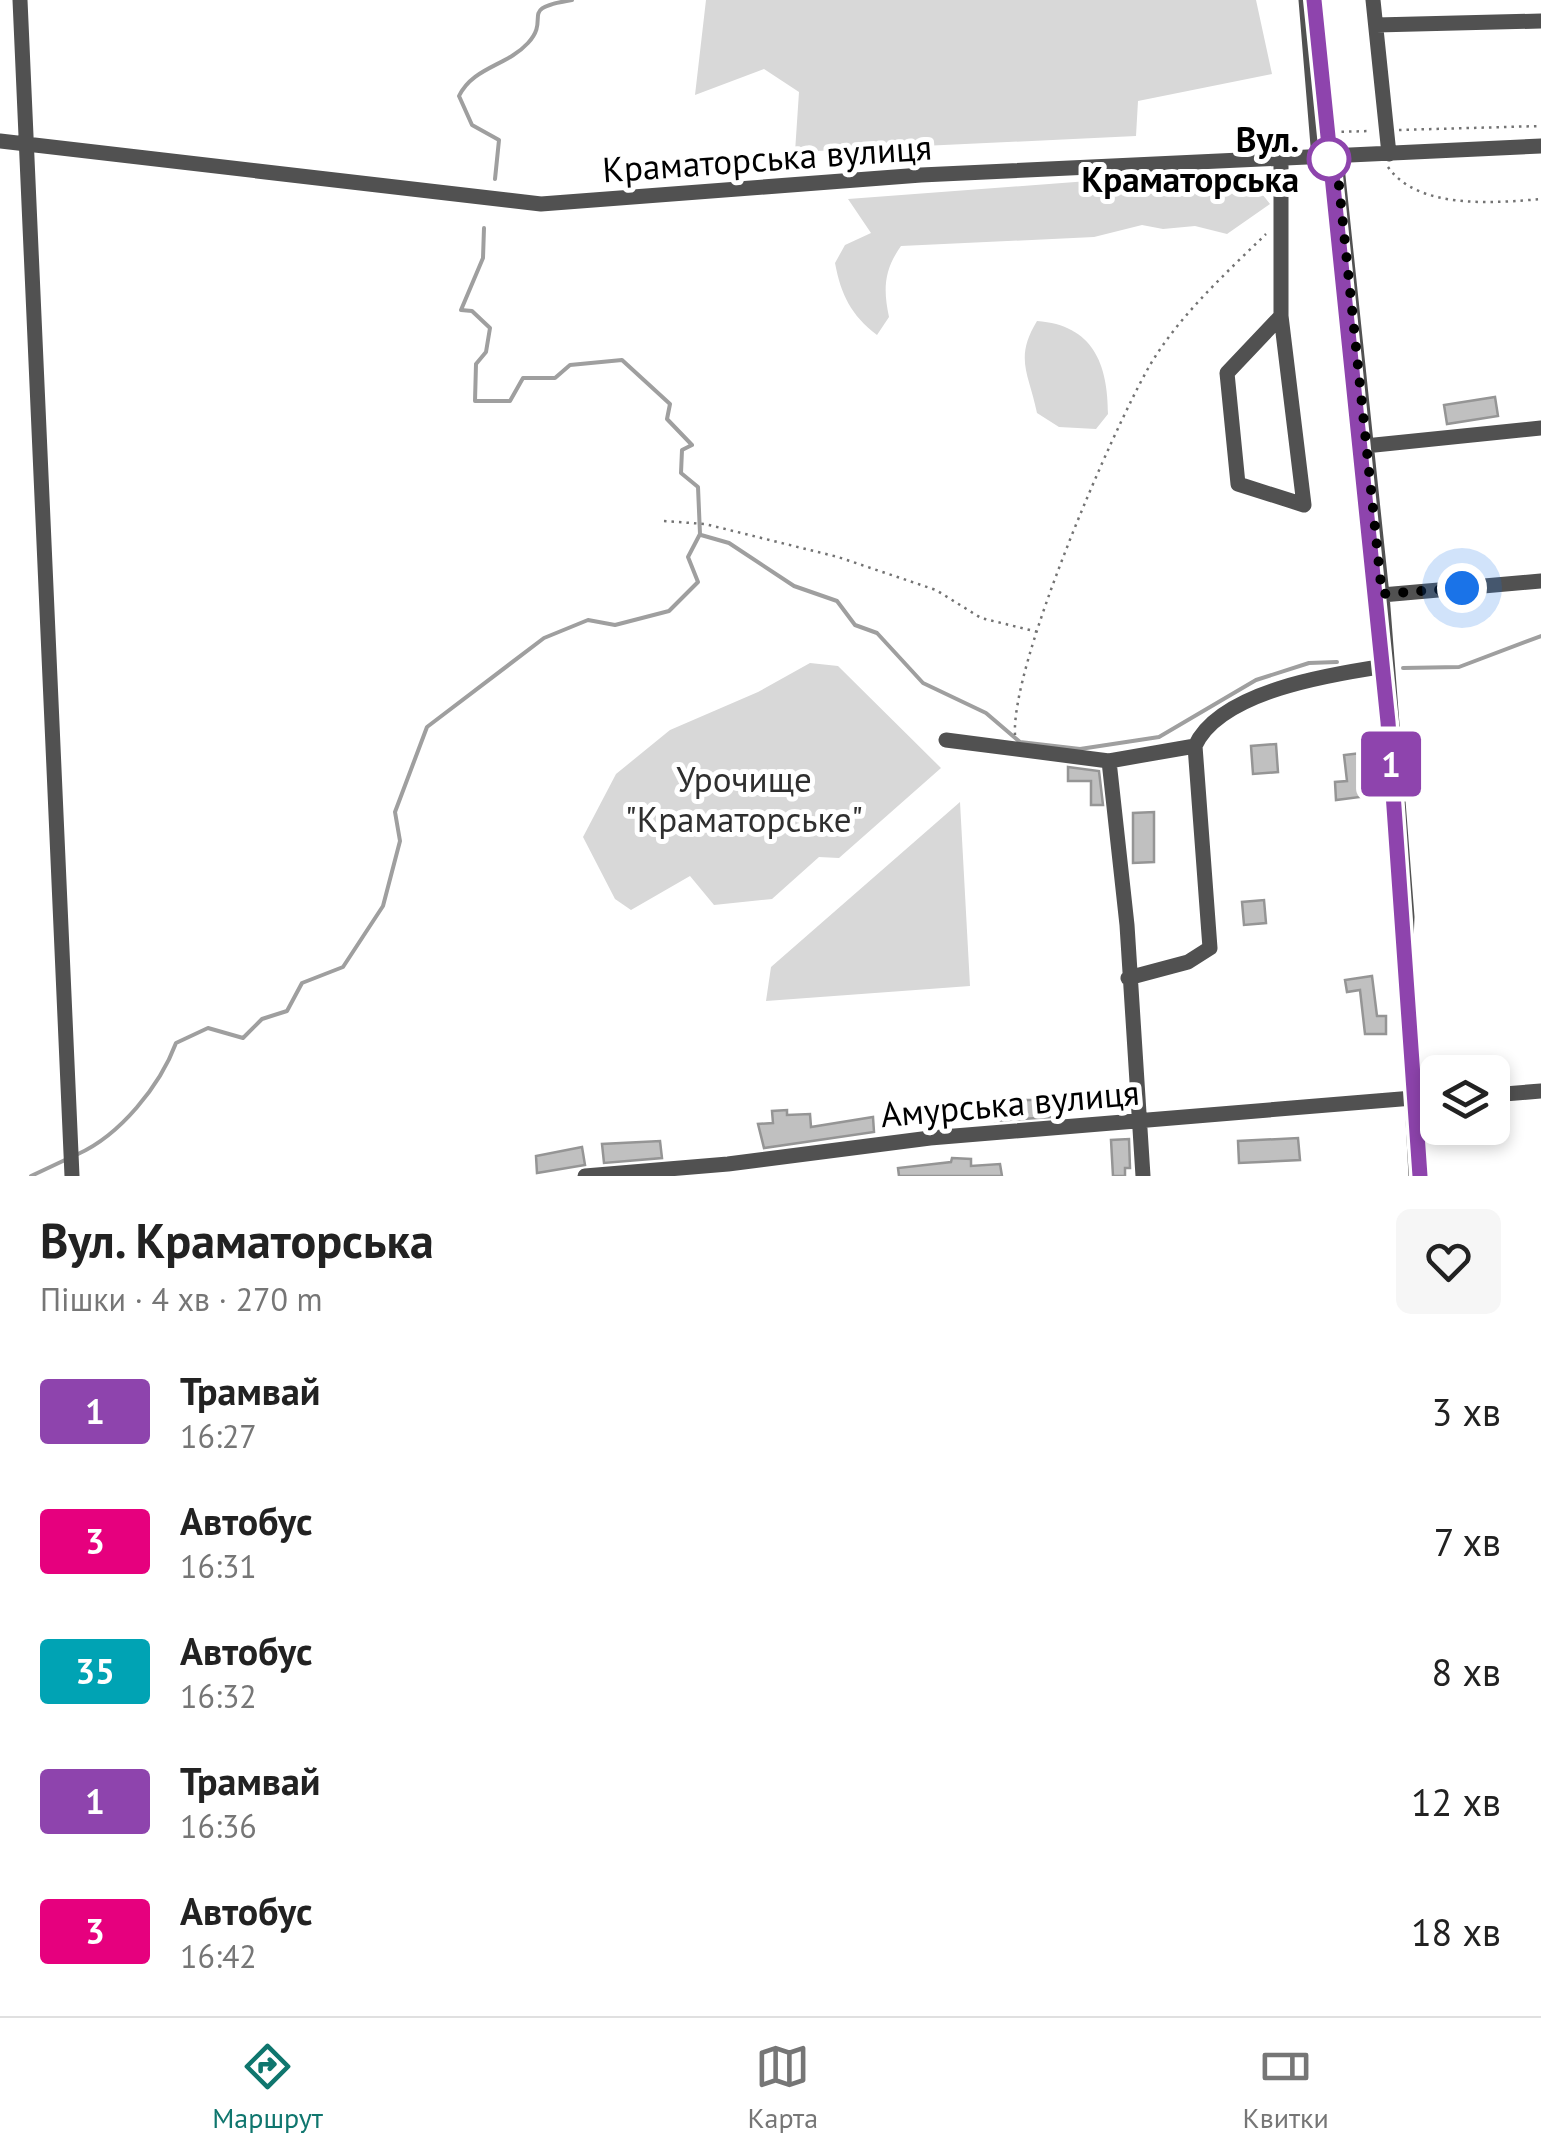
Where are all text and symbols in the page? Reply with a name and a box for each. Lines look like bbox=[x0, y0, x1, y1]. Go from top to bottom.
place label: Вул. Краматорська bbox=[1082, 116, 1299, 202]
street label: Краматорська вулиця bbox=[601, 124, 933, 192]
marker: Вул. Краматорська bbox=[1308, 138, 1350, 180]
your location bbox=[1437, 563, 1487, 613]
line badge: 1 bbox=[1358, 732, 1424, 796]
text: 1 bbox=[1381, 741, 1401, 787]
park label: Урочище "Краматорське" bbox=[625, 756, 863, 842]
map controls bbox=[1420, 1055, 1510, 1145]
button: layers bbox=[1420, 1055, 1510, 1145]
street label: Амурська вулиця bbox=[879, 1069, 1141, 1137]
text: Вул. Краматорська bbox=[40, 1209, 434, 1271]
button: heart bbox=[1396, 1209, 1501, 1314]
text: Пішки · 4 хв · 270 m bbox=[40, 1278, 323, 1320]
text: Трамвай bbox=[180, 1366, 321, 1415]
text: 3 хв bbox=[1432, 1387, 1501, 1436]
text: 1 bbox=[85, 1388, 105, 1434]
text: 16:27 bbox=[180, 1415, 257, 1457]
text: Автобус bbox=[180, 1496, 313, 1545]
text: 7 хв bbox=[1434, 1517, 1501, 1566]
text: 3 bbox=[85, 1518, 105, 1564]
text: 16:31 bbox=[180, 1545, 257, 1587]
text: Автобус bbox=[180, 1626, 313, 1675]
text: 8 хв bbox=[1432, 1647, 1501, 1696]
text: 35 bbox=[75, 1648, 115, 1694]
text: 16:32 bbox=[180, 1675, 257, 1717]
text: Трамвай bbox=[180, 1756, 321, 1805]
text: 12 хв bbox=[1411, 1777, 1501, 1826]
text: 1 bbox=[85, 1778, 105, 1824]
text: 16:36 bbox=[180, 1805, 257, 1847]
text: Автобус bbox=[180, 1886, 313, 1935]
text: 18 хв bbox=[1411, 1907, 1501, 1956]
text: 3 bbox=[85, 1908, 105, 1954]
text: 16:42 bbox=[180, 1935, 257, 1977]
tab: Маршрут bbox=[212, 2039, 323, 2136]
tab: Карта bbox=[747, 2039, 818, 2136]
tab: Квитки bbox=[1243, 2039, 1329, 2136]

